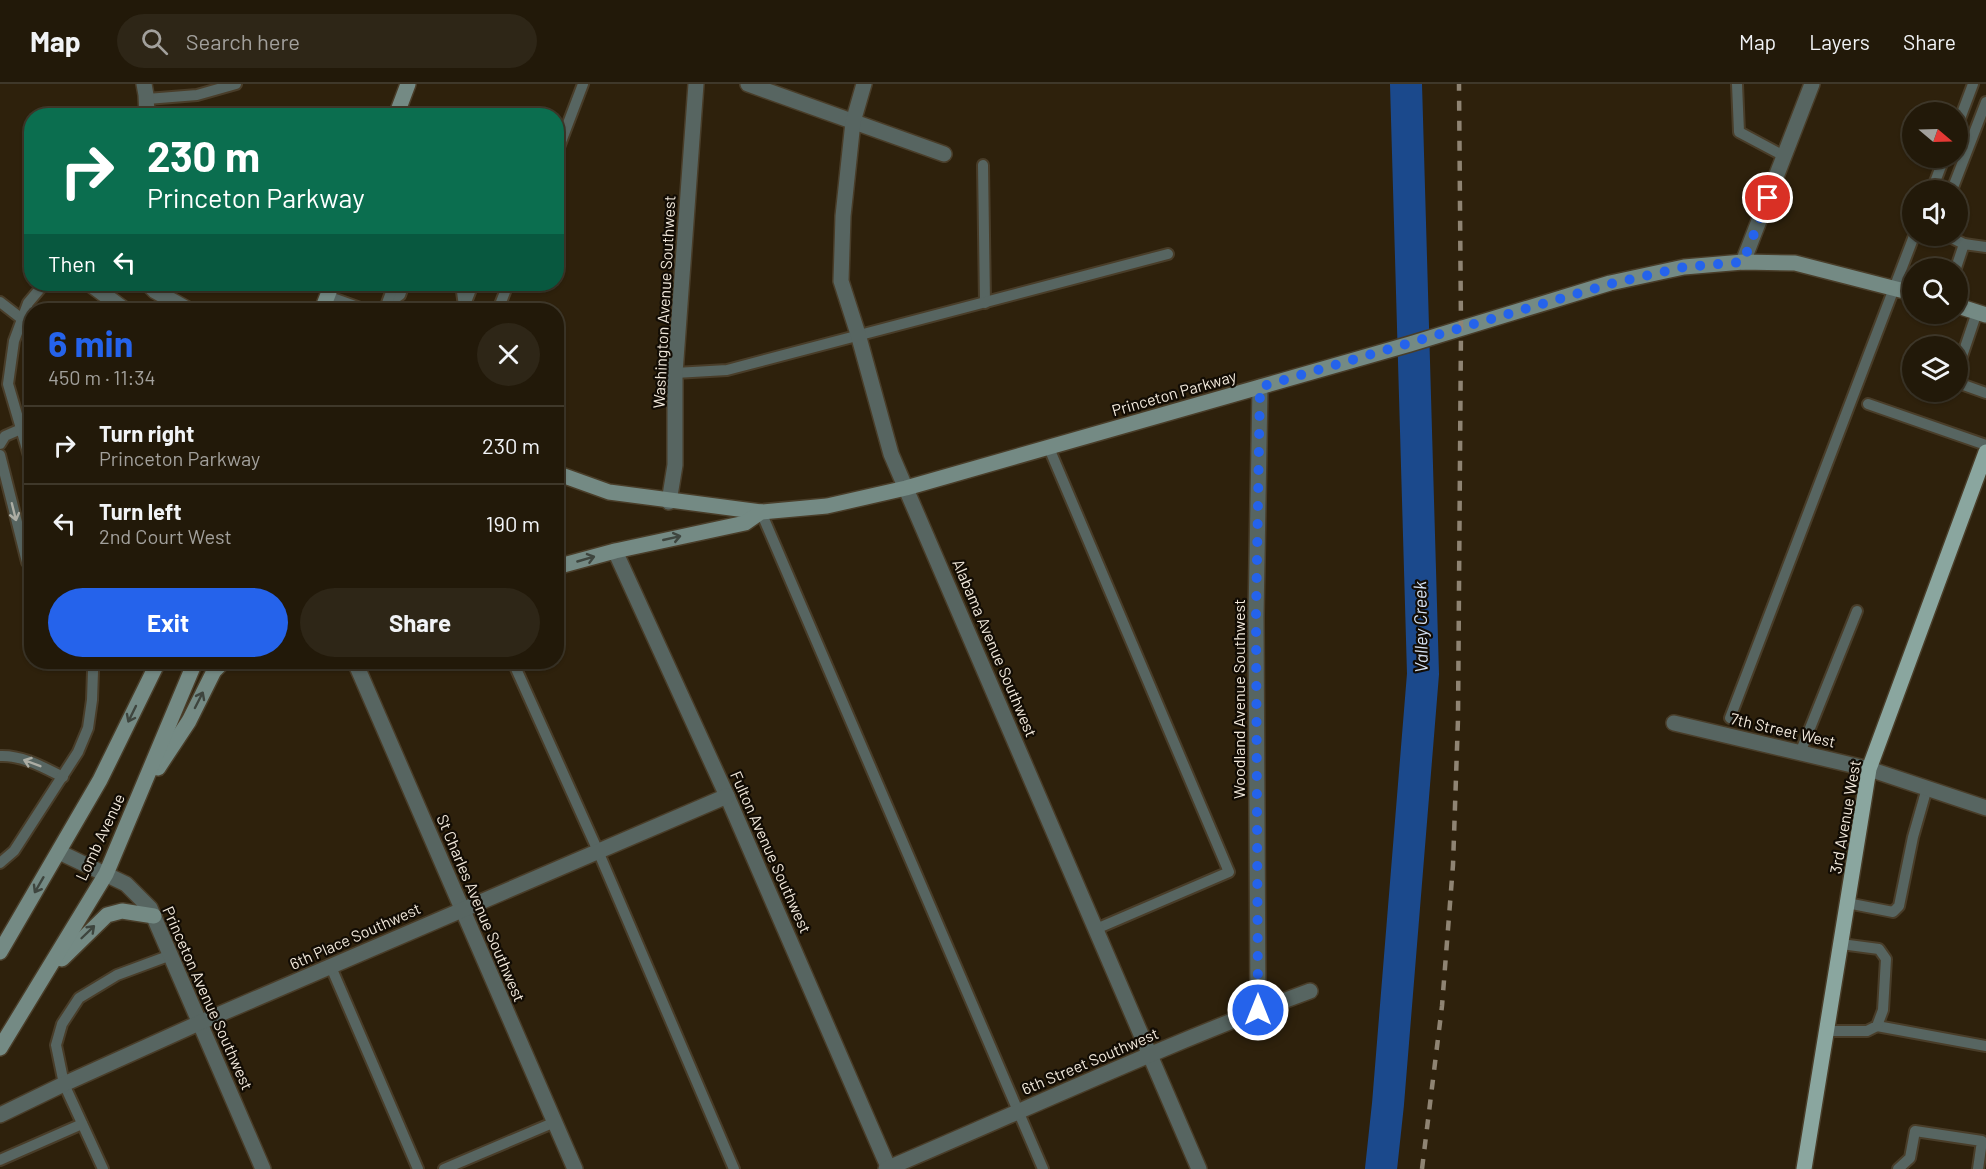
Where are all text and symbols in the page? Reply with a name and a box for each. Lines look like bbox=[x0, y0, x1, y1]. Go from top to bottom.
search box bbox=[117, 14, 537, 68]
text: Map bbox=[30, 24, 81, 58]
icon: search bbox=[138, 25, 171, 58]
text: Search here bbox=[186, 28, 300, 54]
text: Map bbox=[1739, 29, 1776, 54]
text: Layers bbox=[1809, 29, 1870, 54]
text: Share bbox=[1903, 29, 1956, 54]
north arrow bbox=[1902, 102, 1968, 168]
map controls bbox=[1902, 102, 1968, 402]
text: 230 m bbox=[147, 130, 260, 180]
icon: right bbox=[48, 132, 126, 210]
pin bbox=[1742, 172, 1793, 223]
button: sound bbox=[1902, 180, 1968, 246]
text: Princeton Parkway bbox=[147, 181, 365, 213]
icon: arrive bbox=[1751, 181, 1784, 214]
street label: Washington Avenue Southwest bbox=[648, 195, 679, 409]
icon: left bbox=[108, 246, 141, 279]
text: Then bbox=[48, 250, 96, 276]
button: search bbox=[1902, 258, 1968, 324]
text: 6 min bbox=[48, 321, 133, 364]
button: close bbox=[477, 323, 540, 386]
button: layers bbox=[1902, 336, 1968, 402]
text: 450 m · 11:34 bbox=[48, 365, 156, 389]
street label: Princeton Parkway bbox=[1109, 365, 1239, 419]
text: Turn right bbox=[99, 420, 194, 446]
icon: right bbox=[48, 429, 81, 462]
text: 230 m bbox=[482, 432, 540, 458]
text: Princeton Parkway bbox=[99, 446, 260, 470]
text: Turn left bbox=[99, 498, 182, 524]
one-way arrow bbox=[9, 502, 21, 521]
icon: left bbox=[48, 507, 81, 540]
text: 190 m bbox=[486, 510, 540, 536]
text: 2nd Court West bbox=[99, 524, 232, 548]
one-way arrow bbox=[662, 531, 681, 543]
one-way arrow bbox=[576, 553, 595, 564]
street label: Alabama Avenue Southwest bbox=[949, 556, 1042, 740]
water label: Valley Creek bbox=[1408, 581, 1432, 673]
button: Exit bbox=[48, 588, 288, 657]
button: Share bbox=[300, 588, 540, 657]
street label: Woodland Avenue Southwest bbox=[1229, 599, 1248, 799]
one-way arrow bbox=[193, 692, 205, 709]
one-way arrow bbox=[126, 705, 138, 723]
street label: 7th Street West bbox=[1729, 708, 1838, 751]
one-way arrow bbox=[24, 757, 42, 768]
street label: 3rd Avenue West bbox=[1825, 759, 1864, 875]
street label: Fulton Avenue Southwest bbox=[727, 768, 816, 936]
street label: Lomb Avenue bbox=[71, 790, 128, 883]
street label: St Charles Avenue Southwest bbox=[433, 811, 530, 1004]
one-way arrow bbox=[33, 876, 45, 893]
street label: 6th Place Southwest bbox=[286, 898, 423, 973]
street label: Princeton Avenue Southwest bbox=[159, 903, 258, 1092]
one-way arrow bbox=[81, 925, 96, 939]
position arrow bbox=[1226, 978, 1290, 1042]
street label: 6th Street Southwest bbox=[1018, 1023, 1161, 1098]

